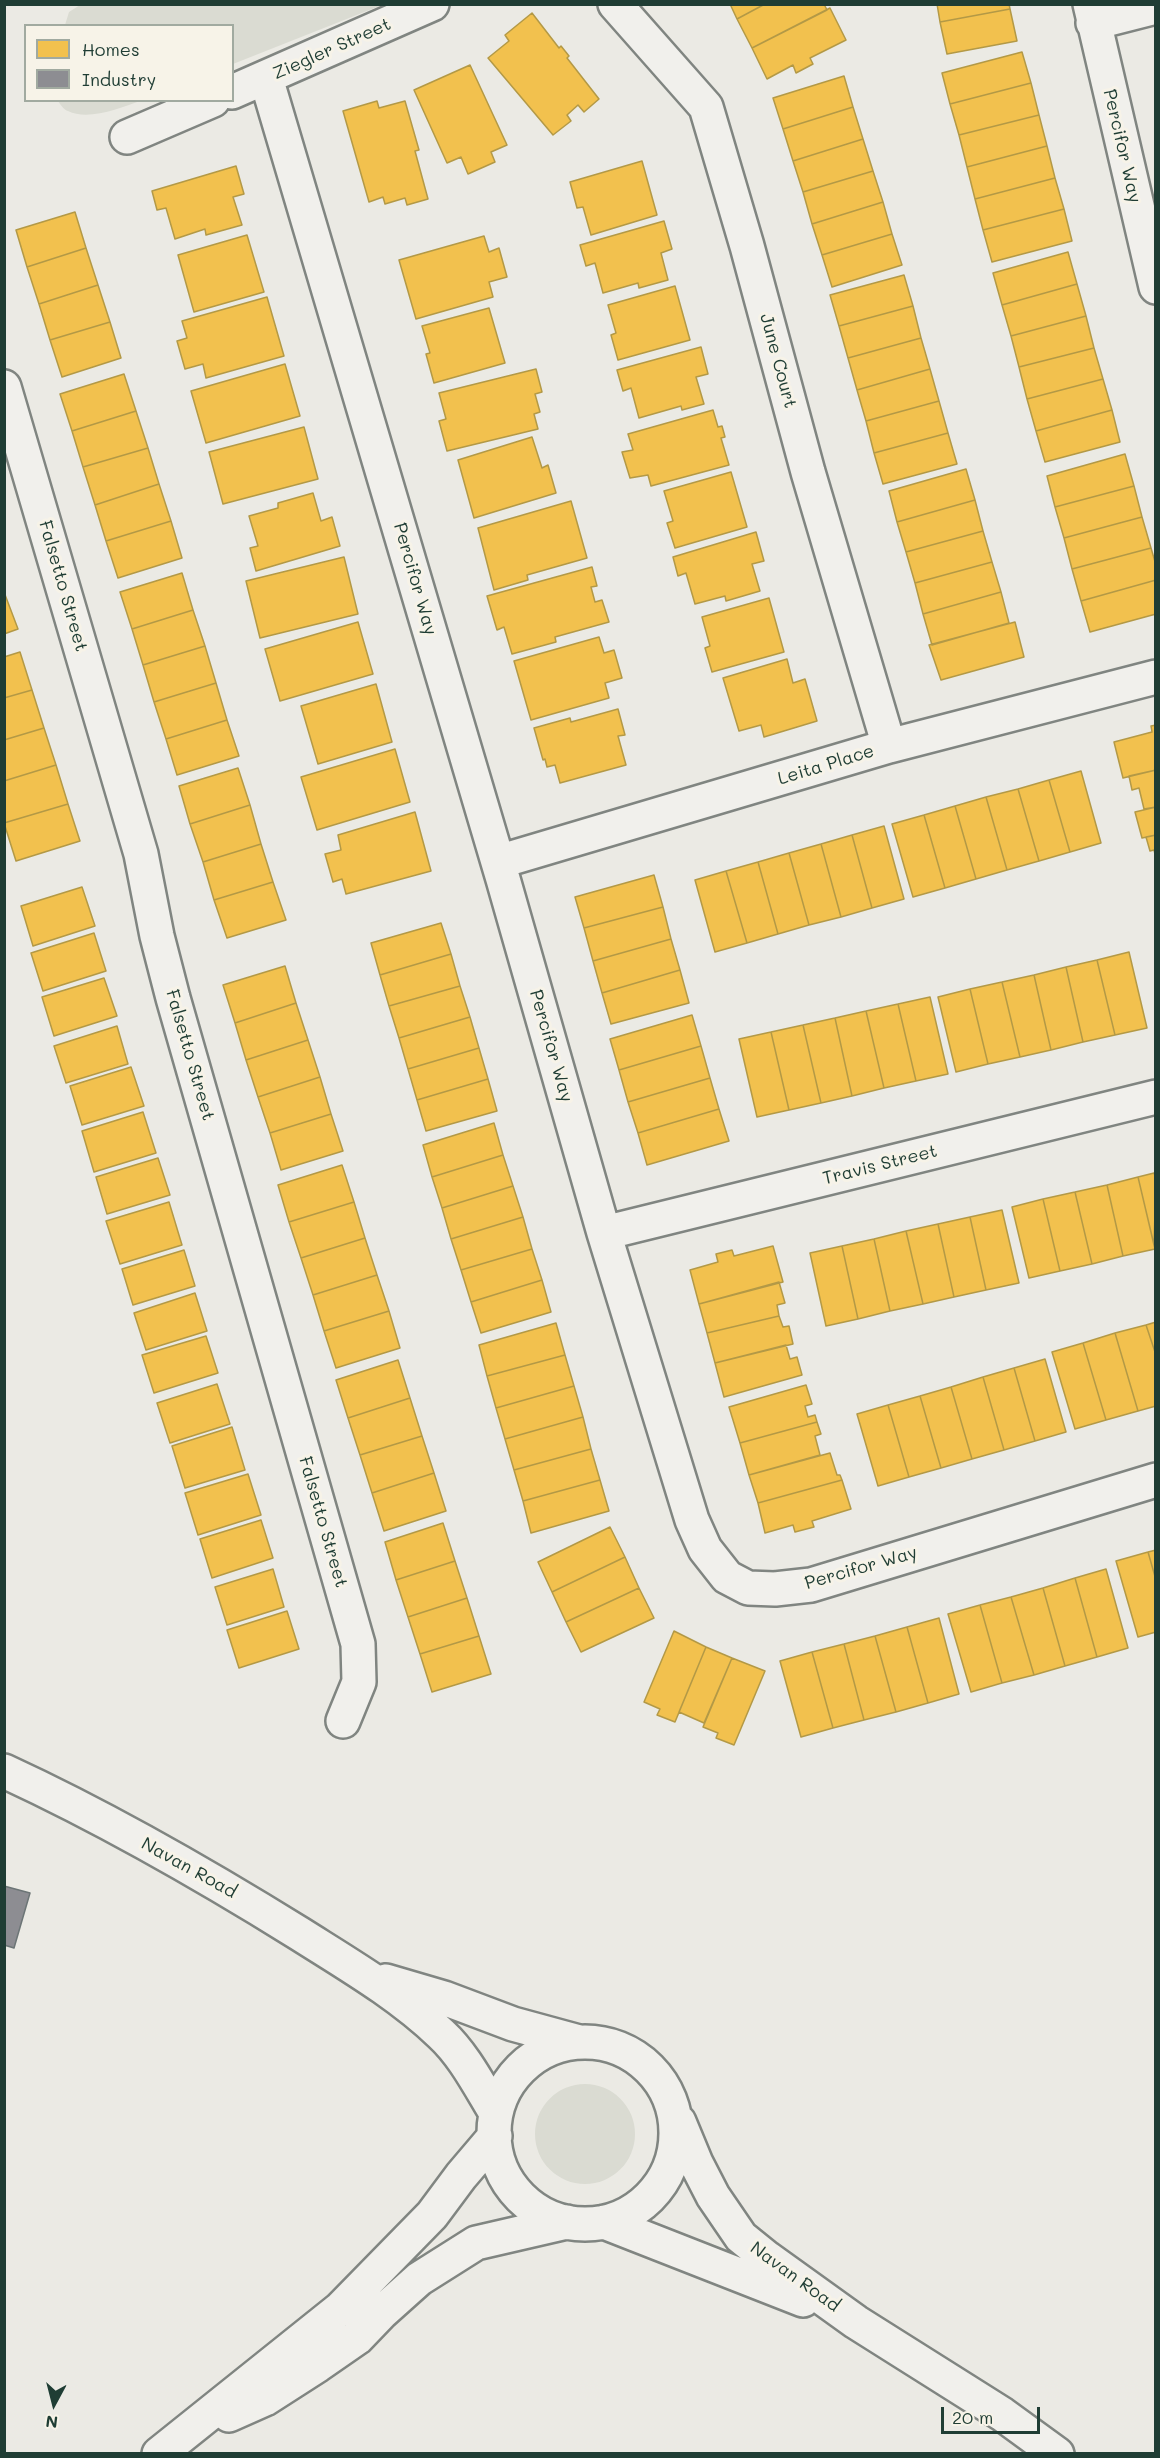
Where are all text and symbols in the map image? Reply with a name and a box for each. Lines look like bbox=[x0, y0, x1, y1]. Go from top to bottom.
street label: Ziegler Street bbox=[270, 13, 394, 85]
legend bbox=[24, 24, 234, 102]
text: Homes bbox=[82, 37, 140, 61]
text: Industry bbox=[82, 67, 156, 91]
street label: Percifor Way bbox=[1098, 87, 1146, 205]
street label: June Court bbox=[755, 311, 801, 411]
street label: Falsetto Street bbox=[34, 518, 92, 654]
street label: Percifor Way bbox=[389, 520, 441, 638]
street label: Leita Place bbox=[775, 740, 877, 790]
street label: Falsetto Street bbox=[161, 987, 219, 1123]
street label: Percifor Way bbox=[525, 987, 577, 1105]
street label: Travis Street bbox=[821, 1140, 939, 1190]
street label: Falsetto Street bbox=[294, 1454, 352, 1590]
street label: Percifor Way bbox=[802, 1542, 920, 1594]
street label: Navan Road bbox=[137, 1833, 241, 1903]
street label: Navan Road bbox=[746, 2237, 844, 2317]
north arrow bbox=[24, 2374, 84, 2434]
scale bar bbox=[944, 2395, 1043, 2433]
text: 20 m bbox=[952, 2405, 993, 2429]
text: N bbox=[44, 2411, 59, 2434]

